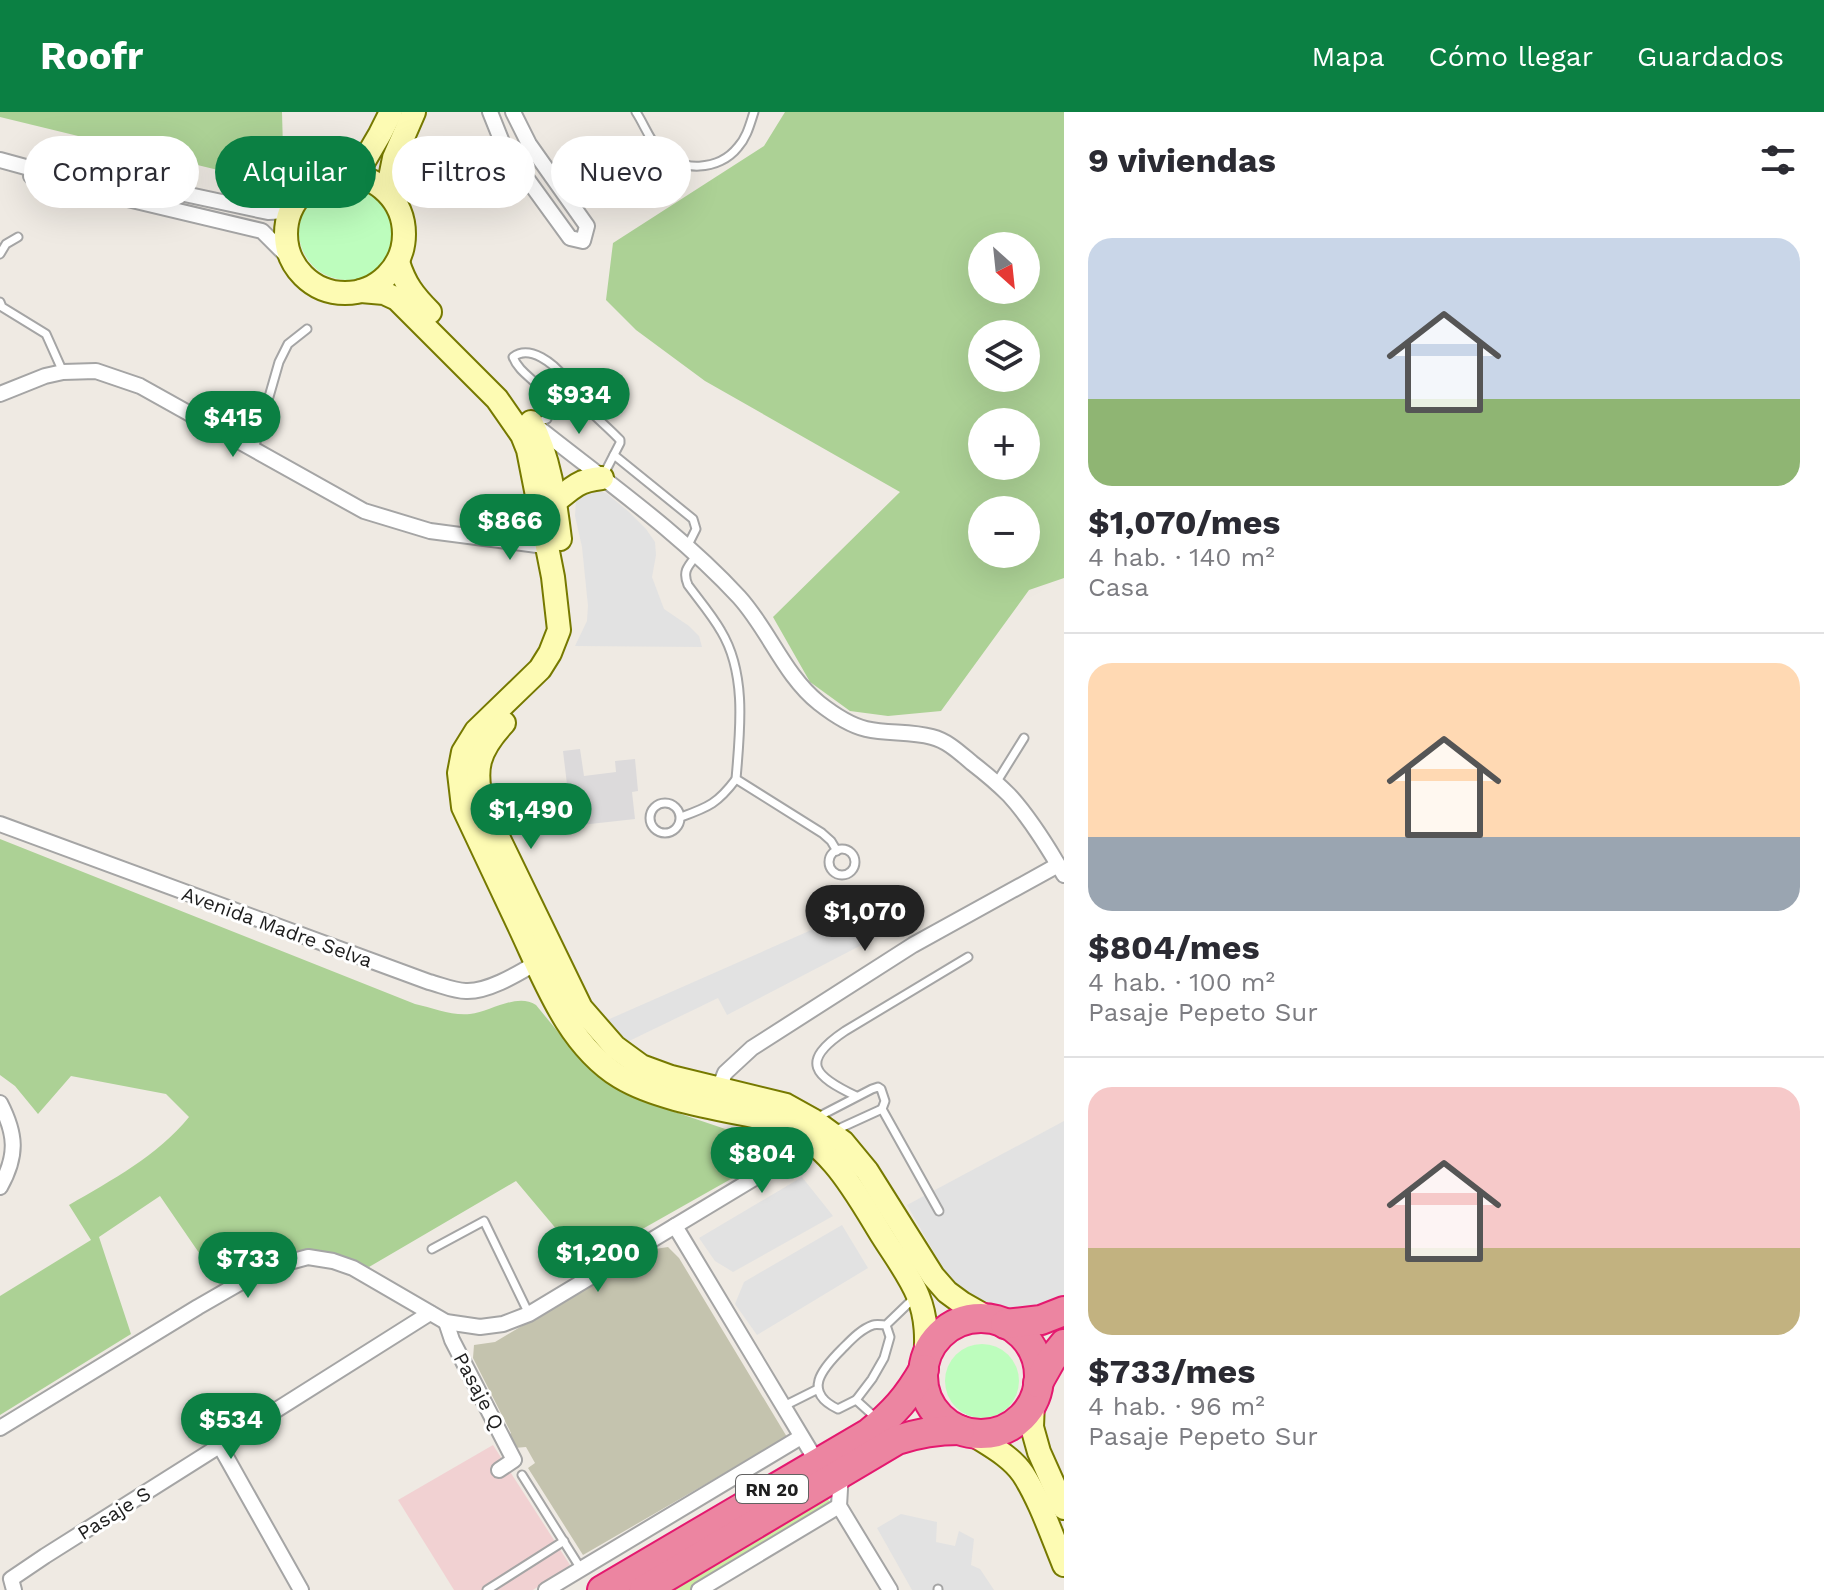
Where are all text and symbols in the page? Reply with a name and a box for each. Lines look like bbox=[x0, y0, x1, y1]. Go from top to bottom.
text: Roofr bbox=[40, 34, 143, 78]
text: Mapa bbox=[1312, 40, 1385, 73]
text: Cómo llegar bbox=[1429, 40, 1593, 73]
text: Guardados bbox=[1637, 40, 1784, 73]
chip: Comprar bbox=[24, 136, 199, 208]
chip: Alquilar bbox=[215, 136, 376, 208]
chip: Filtros bbox=[392, 136, 535, 208]
chip: Nuevo bbox=[551, 136, 691, 208]
icon: filters bbox=[1756, 138, 1800, 182]
text: 9 viviendas bbox=[1088, 140, 1276, 180]
north arrow bbox=[968, 232, 1040, 304]
map controls bbox=[968, 232, 1040, 568]
icon: home bbox=[1372, 290, 1516, 434]
button: layers bbox=[968, 320, 1040, 392]
pin: $934 bbox=[532, 368, 626, 436]
text: $934 bbox=[547, 379, 611, 409]
pin: $415 bbox=[186, 391, 280, 459]
text: $415 bbox=[203, 402, 263, 432]
button: + bbox=[968, 408, 1040, 480]
pin: $866 bbox=[463, 494, 557, 562]
button: − bbox=[968, 496, 1040, 568]
text: $1,070/mes bbox=[1088, 502, 1280, 542]
text: $866 bbox=[477, 505, 543, 535]
text: 4 hab. · 140 m² bbox=[1088, 542, 1275, 572]
text: Casa bbox=[1088, 572, 1149, 602]
icon: home bbox=[1372, 715, 1516, 859]
pin: $1,490 bbox=[466, 783, 596, 851]
text: $1,490 bbox=[489, 794, 573, 824]
street label: Avenida Madre Selva bbox=[178, 881, 376, 973]
pin: $1,070 bbox=[800, 885, 930, 953]
text: $1,070 bbox=[823, 896, 907, 926]
text: $804/mes bbox=[1088, 927, 1260, 967]
text: 4 hab. · 100 m² bbox=[1088, 967, 1275, 997]
text: Pasaje Pepeto Sur bbox=[1088, 997, 1318, 1027]
pin: $804 bbox=[715, 1127, 809, 1195]
text: $804 bbox=[729, 1138, 795, 1168]
icon: home bbox=[1372, 1139, 1516, 1283]
pin: $1,200 bbox=[533, 1226, 663, 1294]
pin: $733 bbox=[201, 1232, 295, 1300]
text: $1,200 bbox=[556, 1237, 640, 1267]
text: $733 bbox=[216, 1243, 280, 1273]
street label: Pasaje Q bbox=[449, 1348, 509, 1434]
text: $733/mes bbox=[1088, 1351, 1255, 1391]
text: 4 hab. · 96 m² bbox=[1088, 1391, 1265, 1421]
pin: $534 bbox=[184, 1393, 278, 1461]
text: $534 bbox=[199, 1404, 263, 1434]
text: Pasaje Pepeto Sur bbox=[1088, 1421, 1318, 1451]
road number: RN 20 bbox=[736, 1475, 808, 1503]
street label: Pasaje S bbox=[73, 1481, 155, 1545]

